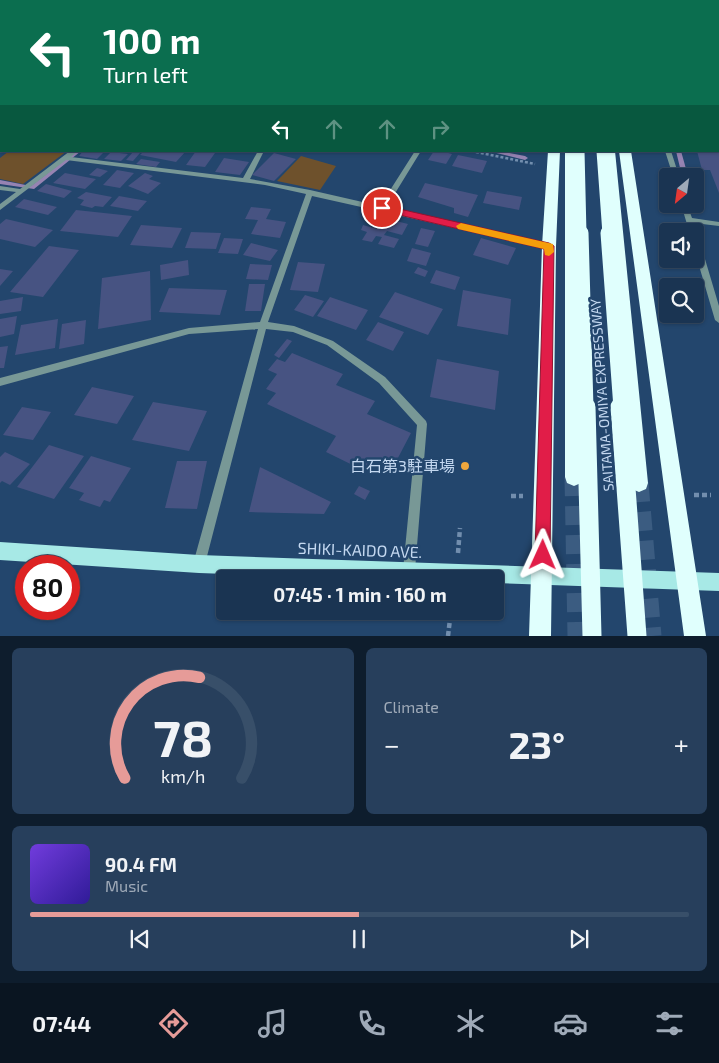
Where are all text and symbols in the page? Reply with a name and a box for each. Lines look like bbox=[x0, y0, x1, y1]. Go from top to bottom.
text: 100 m bbox=[103, 19, 201, 61]
icon: left bbox=[20, 20, 85, 85]
text: Turn left bbox=[103, 61, 188, 87]
icon: left bbox=[267, 115, 295, 143]
icon: ahead bbox=[320, 115, 348, 143]
icon: ahead bbox=[373, 115, 401, 143]
icon: right bbox=[426, 115, 454, 143]
north arrow bbox=[659, 168, 704, 212]
map controls bbox=[659, 168, 704, 323]
pin bbox=[361, 187, 403, 229]
icon: arrive bbox=[368, 194, 396, 222]
button: sound bbox=[659, 223, 704, 268]
button: search bbox=[659, 278, 704, 323]
street label: SAITAMA-OMIYA EXPRESSWAY bbox=[586, 298, 617, 492]
place label: 白石第3駐車場 bbox=[350, 456, 455, 475]
marker: 白石第3駐車場 bbox=[459, 460, 471, 472]
position arrow bbox=[516, 528, 568, 580]
street label: SHIKI-KAIDO AVE. bbox=[297, 538, 423, 561]
speed limit sign: 80 bbox=[15, 555, 80, 620]
text: 07:45 · 1 min · 160 m bbox=[273, 583, 447, 606]
text: Climate bbox=[384, 697, 439, 716]
text: 78 bbox=[153, 705, 213, 767]
text: 23° bbox=[508, 721, 565, 767]
text: − bbox=[384, 727, 400, 761]
text: + bbox=[674, 727, 689, 761]
text: km/h bbox=[161, 765, 205, 787]
text: 90.4 FM bbox=[105, 853, 177, 876]
text: Music bbox=[105, 876, 148, 895]
icon: previous bbox=[126, 925, 154, 953]
icon: pause bbox=[345, 925, 373, 953]
icon: next bbox=[565, 925, 593, 953]
icon: directions bbox=[156, 1006, 191, 1041]
icon: music bbox=[255, 1006, 290, 1041]
icon: phone bbox=[354, 1006, 389, 1041]
icon: climate bbox=[453, 1006, 488, 1041]
icon: car bbox=[553, 1006, 588, 1041]
icon: filters bbox=[652, 1006, 687, 1041]
text: 07:44 bbox=[32, 1010, 91, 1036]

